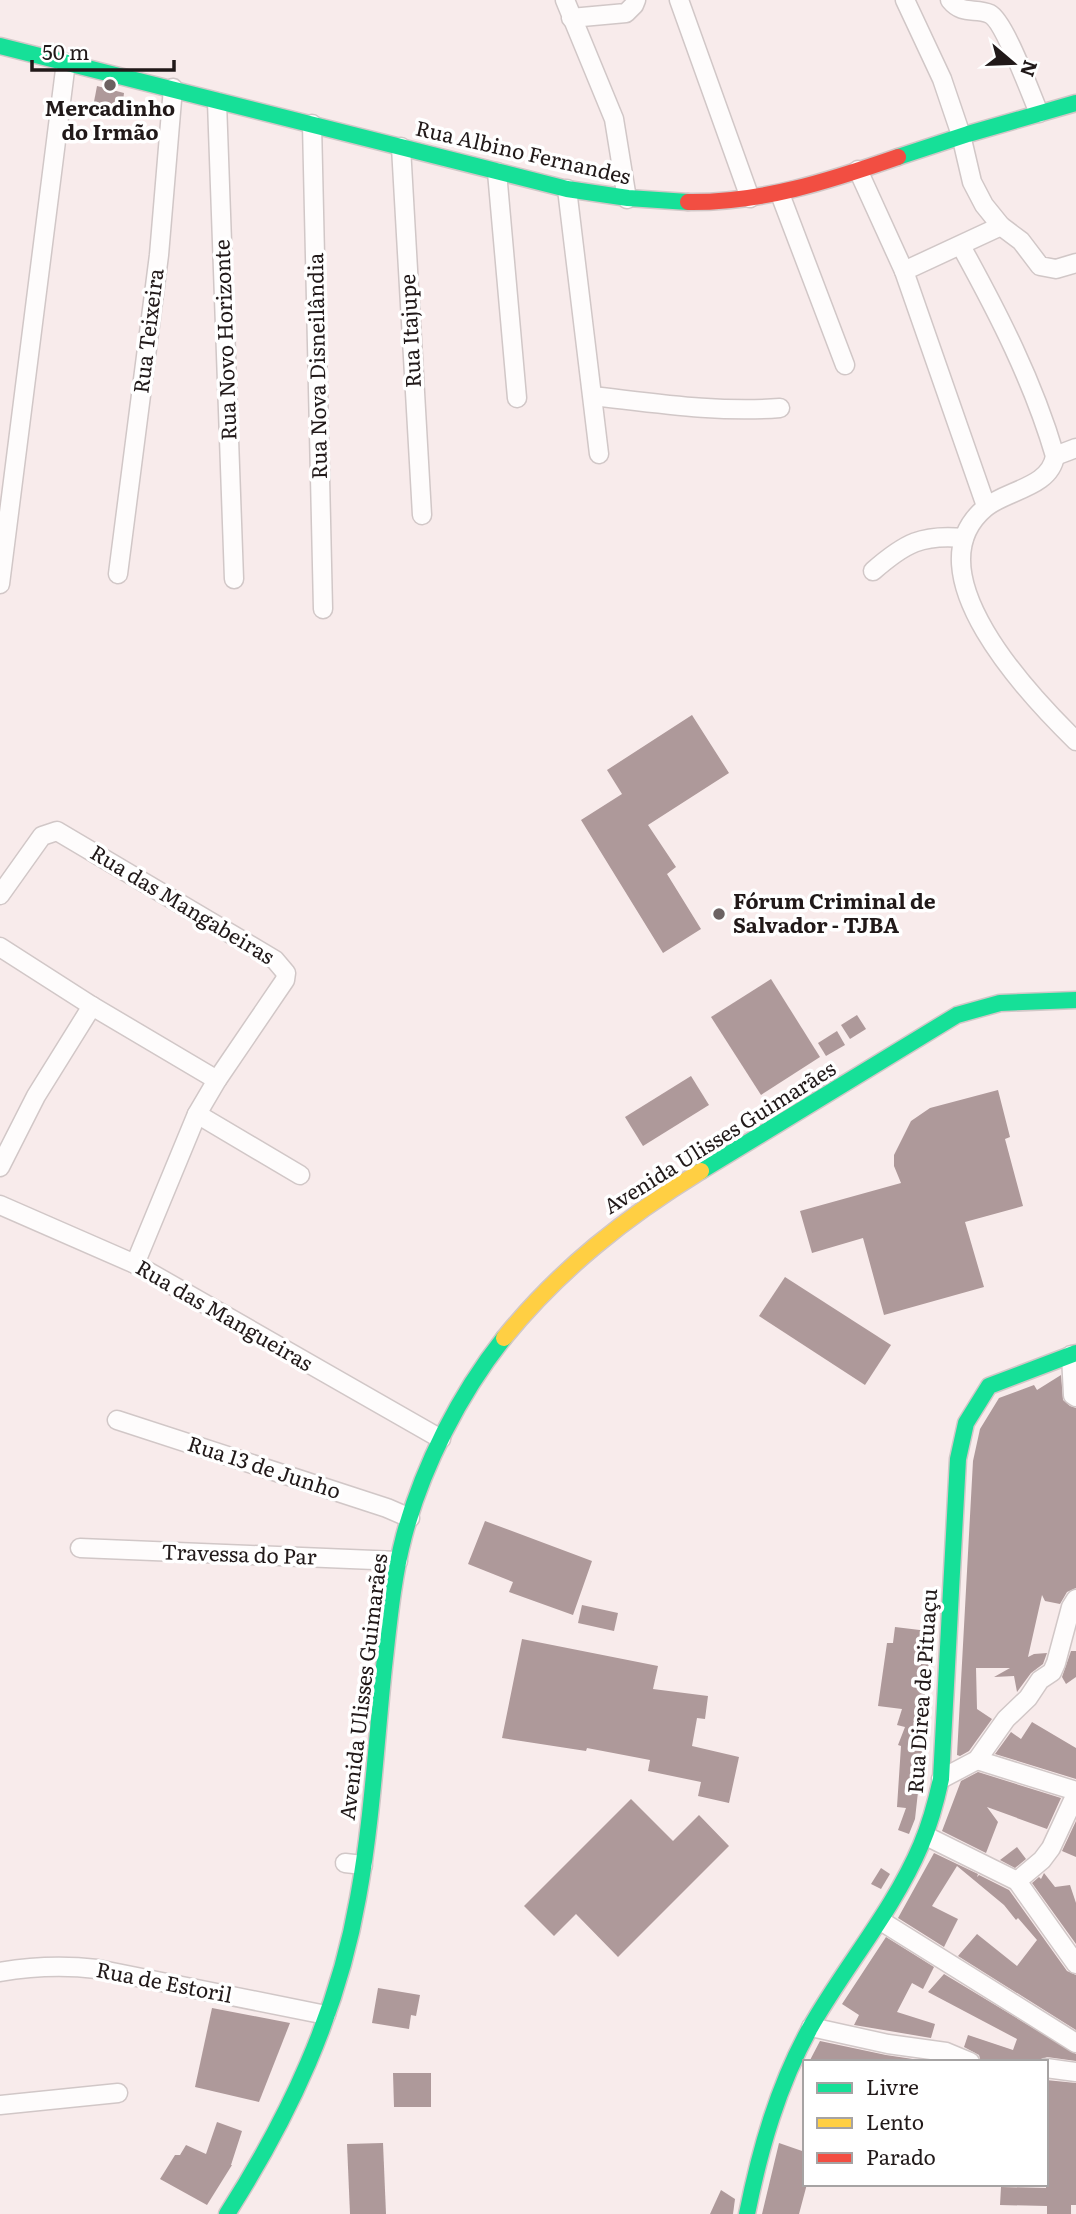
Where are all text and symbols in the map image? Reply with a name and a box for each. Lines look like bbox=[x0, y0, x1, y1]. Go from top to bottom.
scale bar bbox=[32, 28, 173, 72]
north arrow bbox=[978, 28, 1048, 98]
text: 50 m bbox=[42, 35, 89, 66]
text: N bbox=[1014, 57, 1046, 81]
marker: Mercadinho do Irmão bbox=[102, 77, 118, 93]
place label: Mercadinho do Irmão bbox=[45, 91, 175, 146]
street label: Rua Albino Fernandes bbox=[413, 111, 634, 190]
street label: Rua Novo Horizonte bbox=[204, 239, 243, 441]
street label: Rua Nova Disneilândia bbox=[298, 252, 333, 480]
street label: Rua Teixeira bbox=[123, 266, 170, 395]
street label: Rua Itajupe bbox=[390, 273, 427, 389]
street label: Rua das Mangabeiras bbox=[85, 836, 281, 970]
place label: Fórum Criminal de Salvador - TJBA bbox=[733, 884, 936, 939]
marker: Fórum Criminal de Salvador - TJBA bbox=[711, 906, 727, 922]
street label: Avenida Ulisses Guimarães bbox=[597, 1052, 841, 1220]
street label: Rua das Mangueiras bbox=[131, 1250, 320, 1377]
street label: Rua 13 de Junho bbox=[184, 1426, 345, 1505]
street label: Travessa do Par bbox=[161, 1534, 317, 1571]
street label: Avenida Ulisses Guimarães bbox=[330, 1552, 393, 1822]
street label: Rua Direa de Pituaçu bbox=[898, 1587, 943, 1794]
street label: Rua de Estoril bbox=[94, 1952, 235, 2009]
legend bbox=[803, 2060, 1048, 2186]
text: Livre bbox=[866, 2070, 919, 2101]
text: Lento bbox=[866, 2105, 924, 2136]
text: Parado bbox=[866, 2140, 936, 2171]

